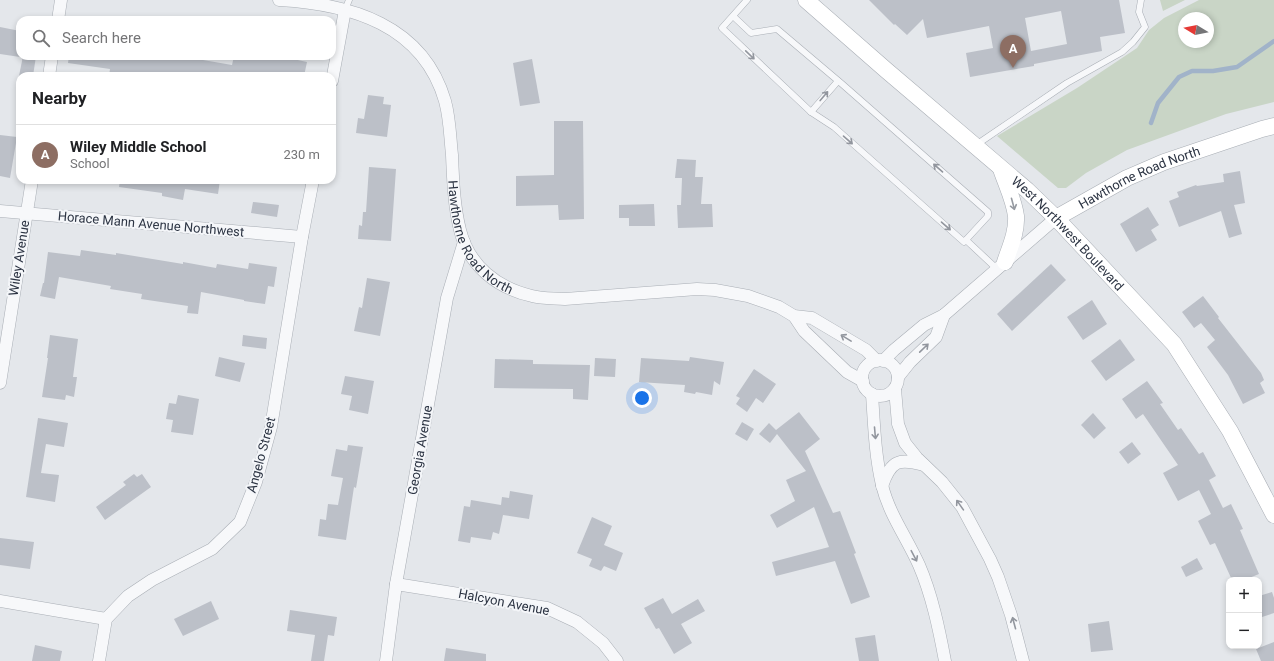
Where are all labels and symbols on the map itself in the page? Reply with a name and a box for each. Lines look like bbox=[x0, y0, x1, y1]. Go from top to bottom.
north arrow bbox=[1178, 12, 1214, 48]
pin: A bbox=[1000, 35, 1026, 68]
one-way arrow bbox=[745, 50, 756, 59]
one-way arrow bbox=[820, 91, 829, 102]
one-way arrow bbox=[843, 135, 854, 144]
street label: Hawthorne Road North bbox=[1076, 143, 1202, 211]
one-way arrow bbox=[932, 164, 943, 173]
street label: West Northwest Boulevard bbox=[1009, 173, 1127, 293]
street label: Hawthorne Road North bbox=[446, 180, 516, 297]
one-way arrow bbox=[1010, 197, 1017, 210]
street label: Horace Mann Avenue Northwest bbox=[57, 208, 245, 240]
street label: Wiley Avenue bbox=[6, 219, 32, 297]
one-way arrow bbox=[941, 221, 951, 230]
one-way arrow bbox=[840, 334, 852, 342]
one-way arrow bbox=[919, 343, 929, 353]
your location bbox=[632, 388, 652, 408]
street label: Georgia Avenue bbox=[405, 404, 435, 496]
street label: Angelo Street bbox=[244, 415, 278, 495]
one-way arrow bbox=[871, 426, 878, 439]
one-way arrow bbox=[956, 500, 964, 511]
one-way arrow bbox=[911, 549, 918, 561]
street label: Halcyon Avenue bbox=[457, 586, 551, 618]
one-way arrow bbox=[1009, 617, 1017, 630]

